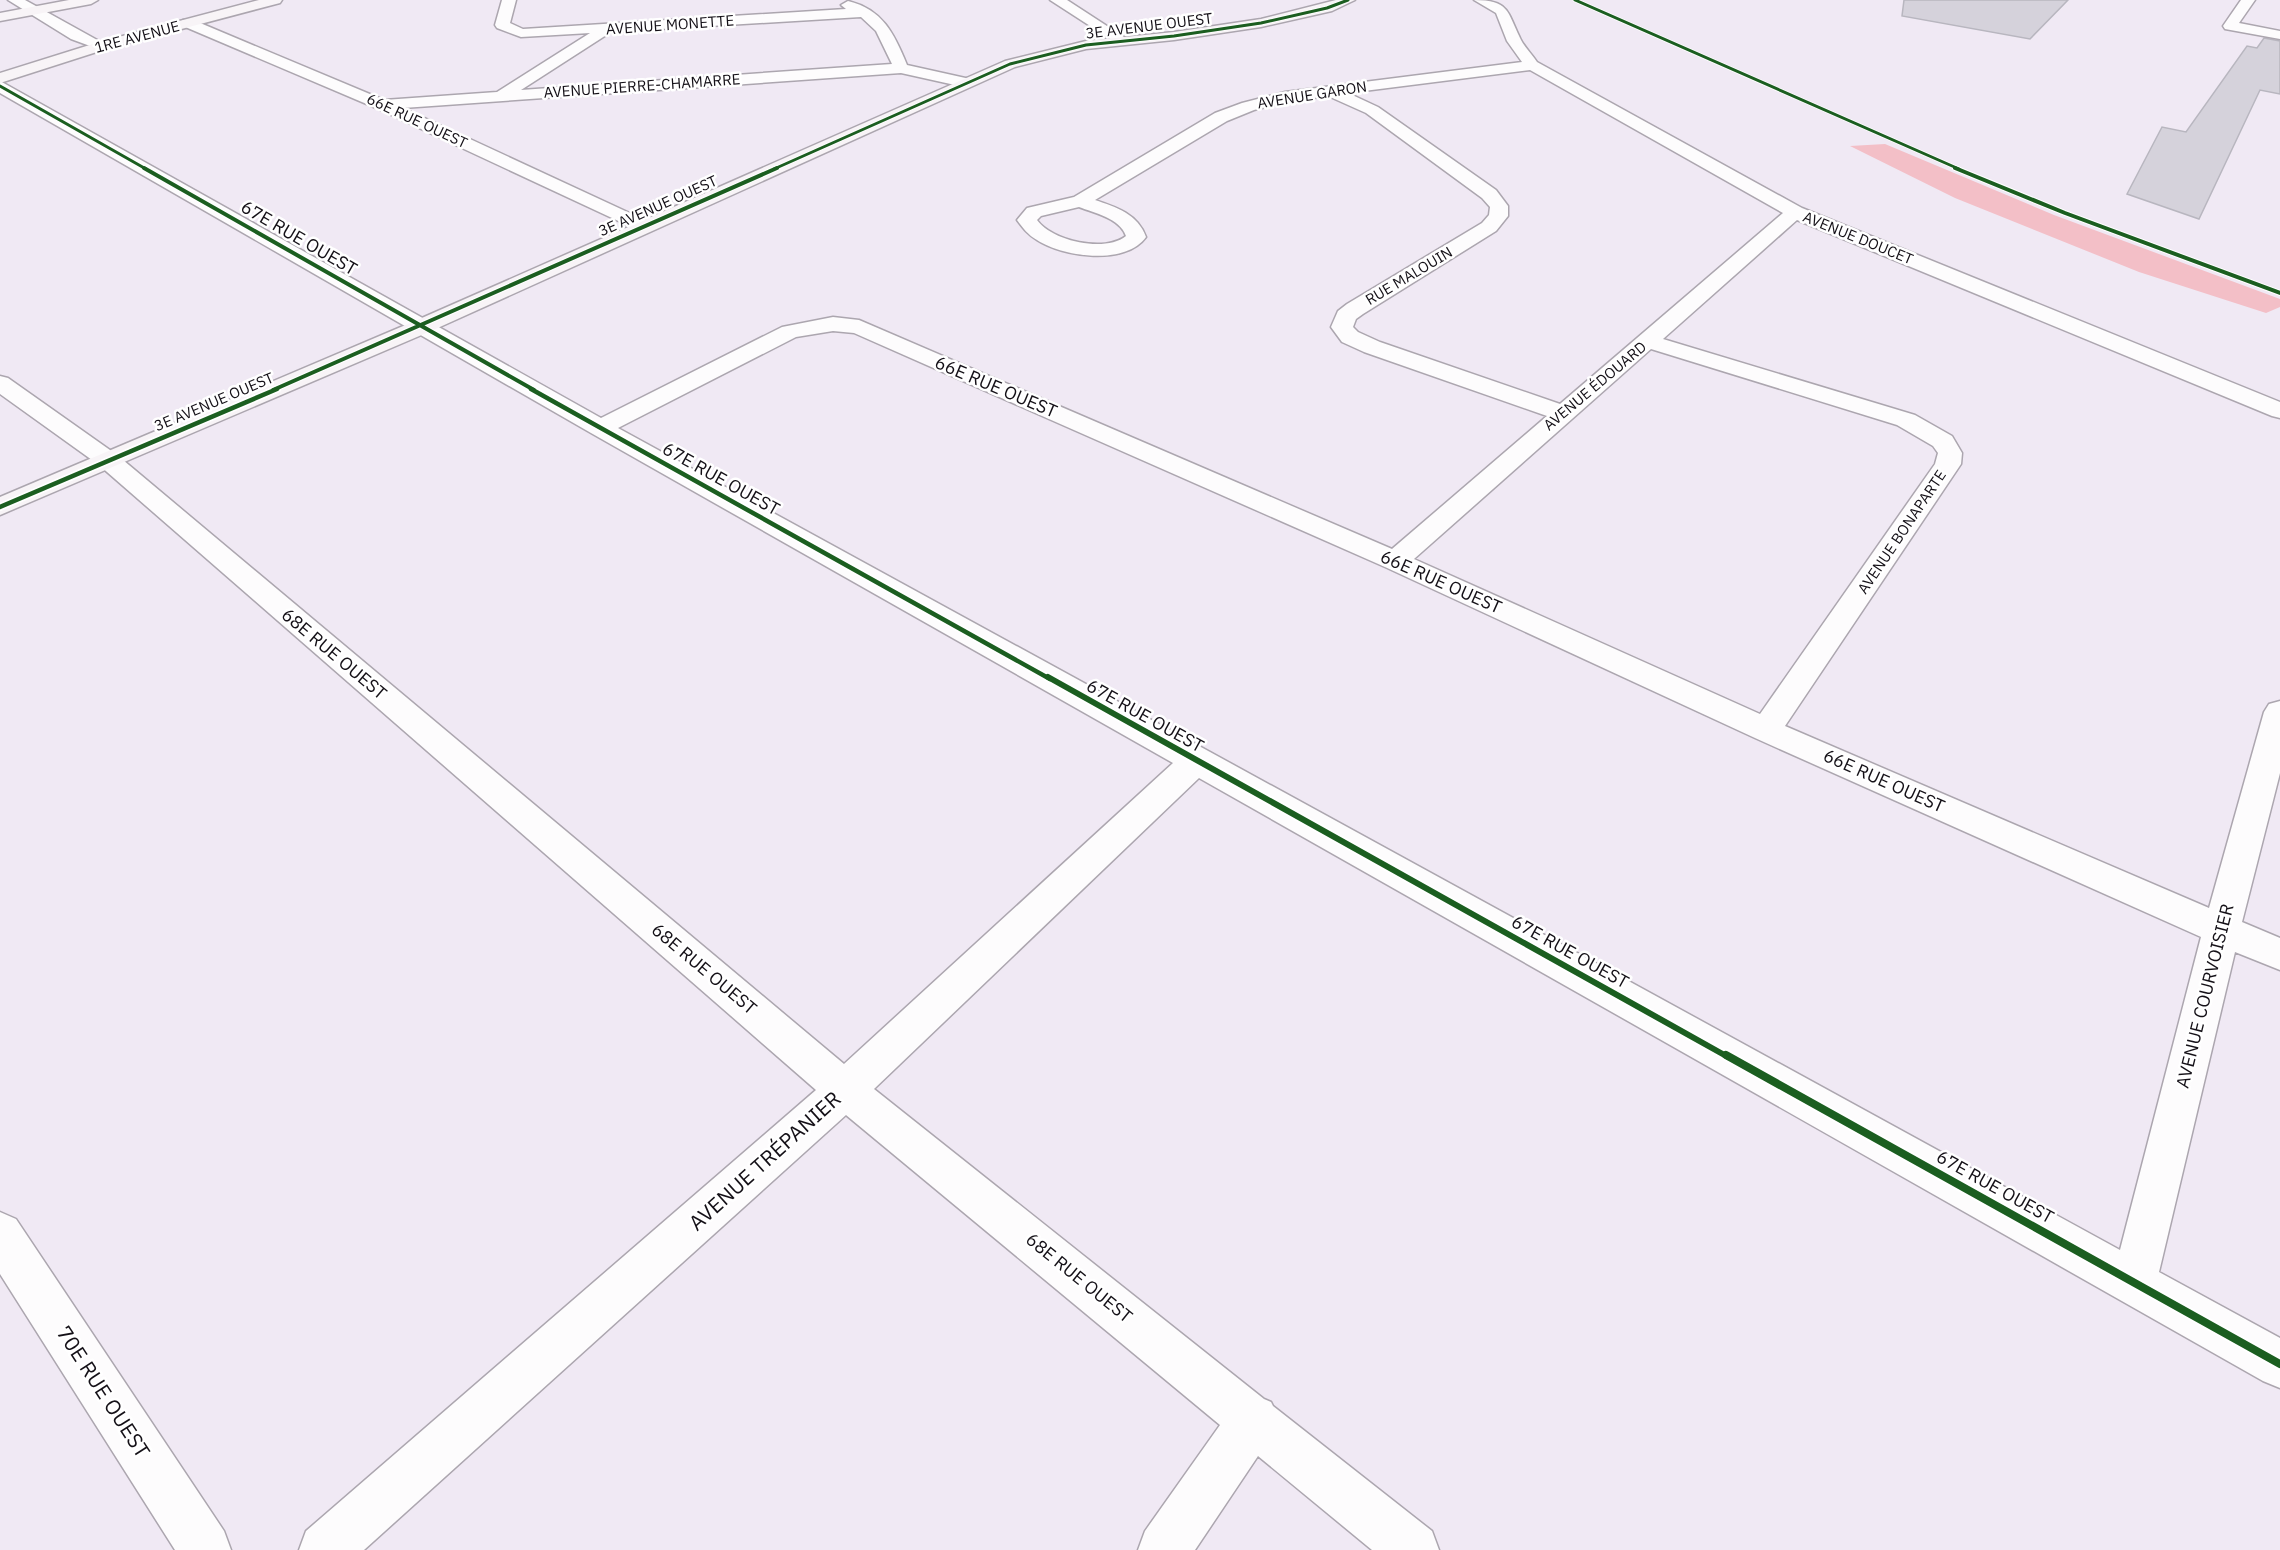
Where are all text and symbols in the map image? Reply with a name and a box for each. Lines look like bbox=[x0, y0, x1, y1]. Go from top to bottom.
street label: 3E AVENUE OUEST bbox=[1084, 8, 1214, 43]
street label: AVENUE MONETTE bbox=[605, 11, 735, 38]
street label: 1RE AVENUE bbox=[92, 16, 181, 57]
street label: AVENUE PIERRE-CHAMARRE bbox=[543, 69, 741, 102]
street label: AVENUE GARON bbox=[1256, 76, 1368, 113]
street label: 66E RUE OUEST bbox=[364, 89, 471, 152]
street label: 3E AVENUE OUEST bbox=[596, 171, 720, 240]
street label: 67E RUE OUEST bbox=[237, 195, 362, 280]
street label: AVENUE DOUCET bbox=[1800, 207, 1917, 268]
street label: RUE MALOUIN bbox=[1362, 242, 1456, 309]
street label: AVENUE ÉDOUARD bbox=[1539, 337, 1650, 434]
street label: 66E RUE OUEST bbox=[932, 350, 1061, 423]
street label: 3E AVENUE OUEST bbox=[151, 368, 277, 435]
street label: 67E RUE OUEST bbox=[659, 437, 784, 520]
street label: AVENUE BONAPARTE bbox=[1853, 466, 1950, 597]
street label: 66E RUE OUEST bbox=[1377, 544, 1506, 619]
street label: 68E RUE OUEST bbox=[277, 603, 392, 704]
street label: 67E RUE OUEST bbox=[1083, 674, 1208, 757]
street label: 66E RUE OUEST bbox=[1820, 743, 1949, 818]
street label: AVENUE COURVOISIER bbox=[2170, 901, 2239, 1090]
street label: 67E RUE OUEST bbox=[1508, 910, 1633, 993]
street label: 68E RUE OUEST bbox=[647, 918, 762, 1019]
street label: AVENUE TRÉPANIER bbox=[682, 1084, 846, 1236]
street label: 67E RUE OUEST bbox=[1933, 1145, 2058, 1228]
street label: 68E RUE OUEST bbox=[1021, 1228, 1137, 1328]
street label: 70E RUE OUEST bbox=[51, 1320, 157, 1463]

